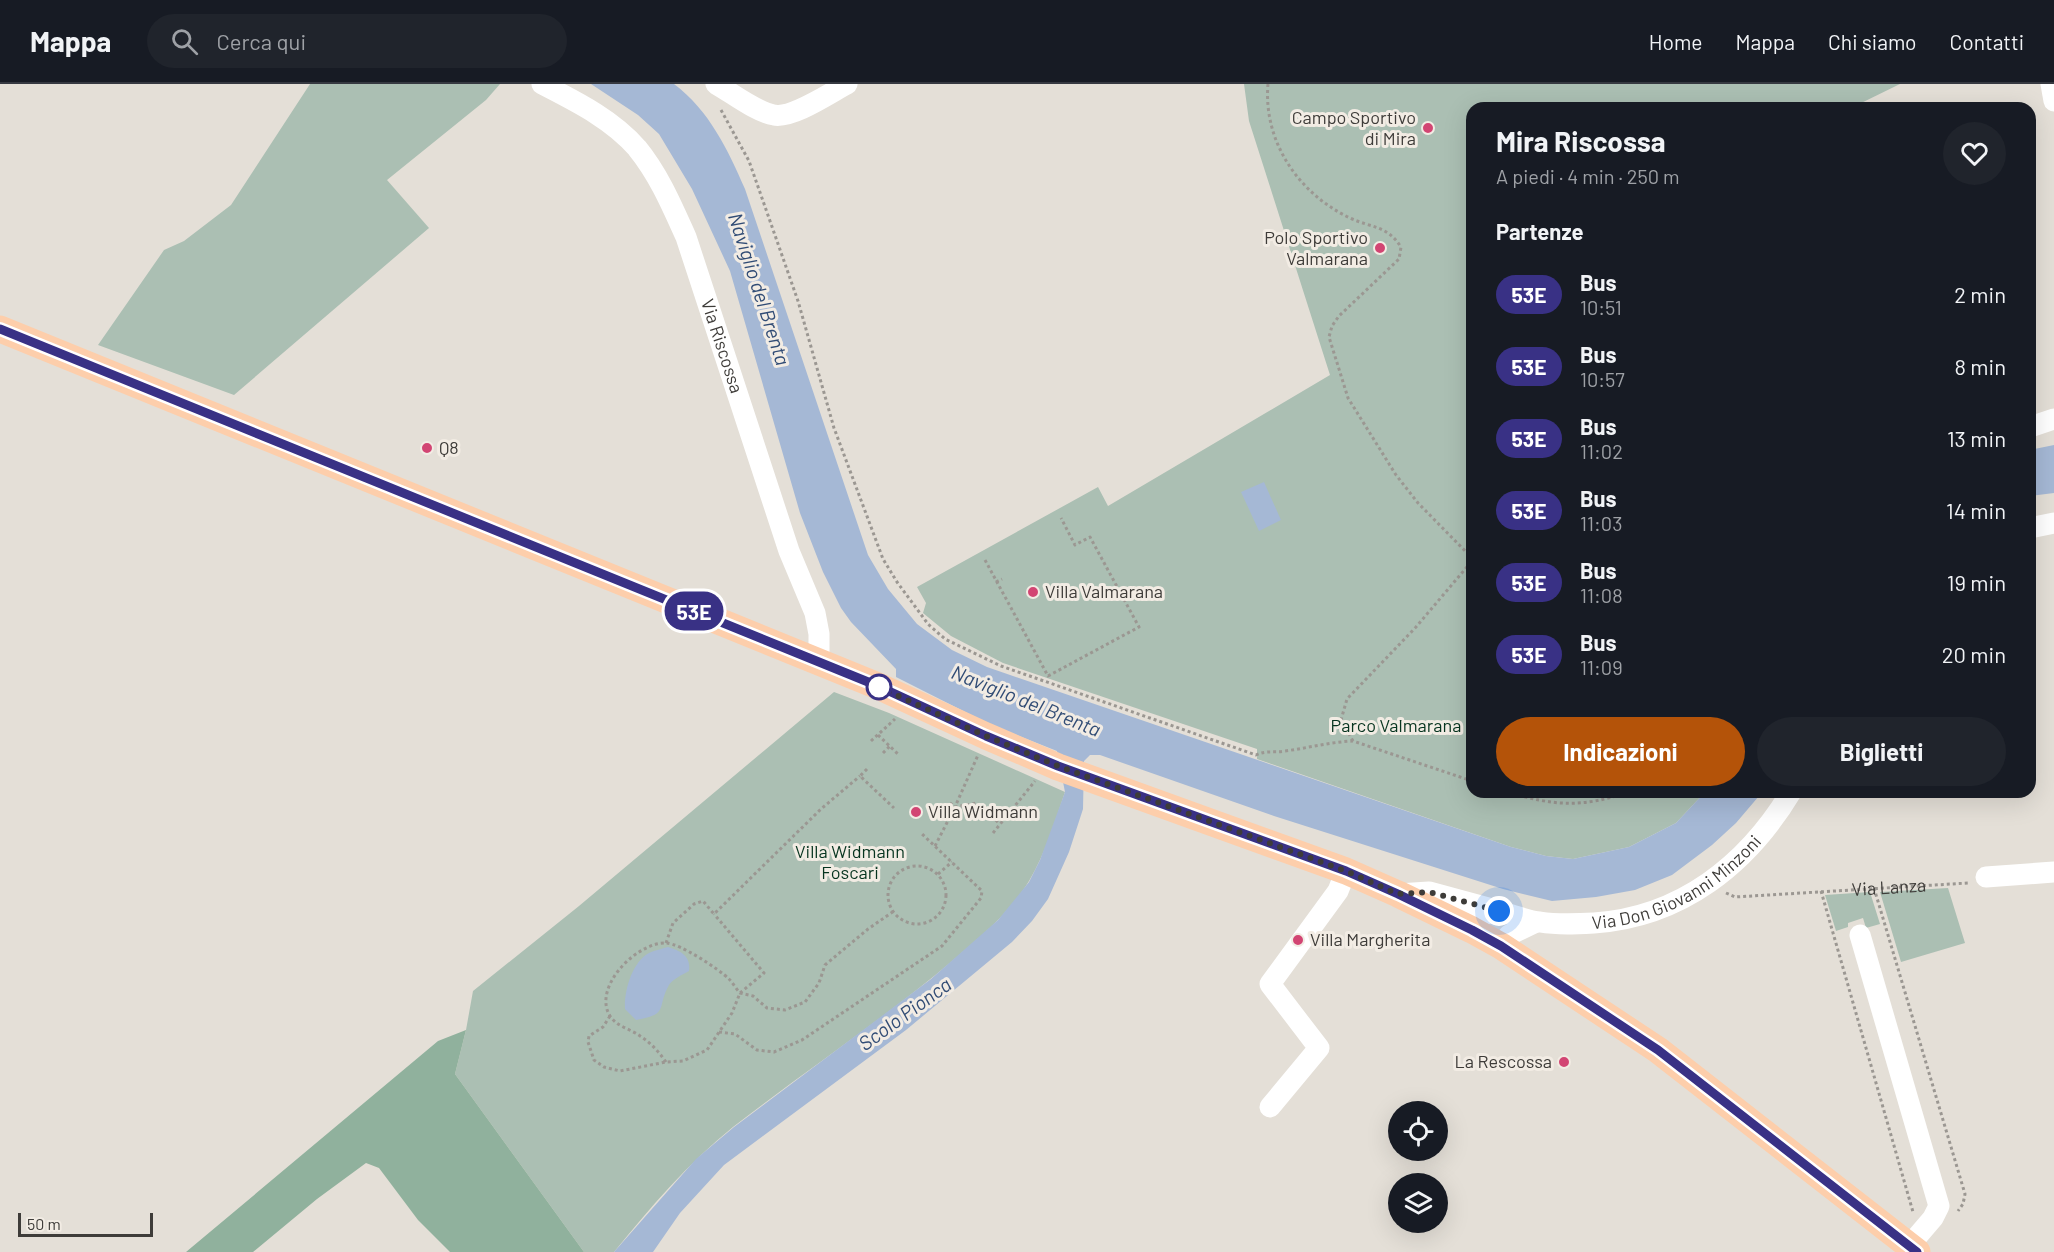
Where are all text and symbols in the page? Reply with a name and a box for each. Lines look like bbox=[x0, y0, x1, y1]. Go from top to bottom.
search box bbox=[147, 14, 567, 68]
text: Mappa bbox=[30, 24, 111, 58]
icon: search bbox=[168, 25, 201, 58]
text: Cerca qui bbox=[216, 28, 306, 54]
text: Home bbox=[1649, 29, 1702, 54]
text: Mappa bbox=[1735, 29, 1795, 54]
text: Chi siamo bbox=[1828, 29, 1917, 54]
text: Contatti bbox=[1950, 29, 2024, 54]
place label: Campo Sportivo di Mira bbox=[1292, 106, 1416, 149]
marker: Campo Sportivo di Mira bbox=[1421, 121, 1435, 135]
button: heart bbox=[1943, 122, 2006, 185]
text: Mira Riscossa bbox=[1496, 124, 1666, 158]
text: A piedi · 4 min · 250 m bbox=[1496, 164, 1680, 188]
water label: Naviglio del Brenta bbox=[724, 209, 796, 368]
text: Partenze bbox=[1496, 218, 1584, 244]
place label: Polo Sportivo Valmarana bbox=[1264, 226, 1368, 269]
marker: Polo Sportivo Valmarana bbox=[1373, 241, 1387, 255]
text: Bus bbox=[1580, 269, 1617, 295]
text: 2 min bbox=[1954, 281, 2006, 307]
text: 53E bbox=[1512, 282, 1546, 307]
text: 10:51 bbox=[1580, 295, 1622, 319]
street label: Via Riscossa bbox=[697, 296, 748, 396]
text: Bus bbox=[1580, 341, 1617, 367]
text: 8 min bbox=[1954, 353, 2006, 379]
text: 53E bbox=[1512, 354, 1546, 379]
text: 10:57 bbox=[1580, 367, 1625, 391]
text: Bus bbox=[1580, 413, 1617, 439]
text: 13 min bbox=[1947, 425, 2006, 451]
text: 53E bbox=[1512, 426, 1546, 451]
place label: Q8 bbox=[439, 436, 459, 458]
text: 11:02 bbox=[1580, 439, 1623, 463]
marker: Q8 bbox=[420, 441, 434, 455]
text: Bus bbox=[1580, 485, 1617, 511]
text: 14 min bbox=[1946, 497, 2006, 523]
text: 53E bbox=[1512, 498, 1546, 523]
text: 11:03 bbox=[1580, 511, 1622, 535]
text: Bus bbox=[1580, 557, 1617, 583]
text: 19 min bbox=[1947, 569, 2006, 595]
text: 53E bbox=[1512, 570, 1546, 595]
place label: Villa Valmarana bbox=[1045, 580, 1163, 602]
text: 11:08 bbox=[1580, 583, 1623, 607]
marker: Villa Valmarana bbox=[1026, 585, 1040, 599]
line badge: 53E bbox=[660, 592, 728, 630]
text: 53E bbox=[677, 599, 711, 624]
text: Bus bbox=[1580, 629, 1617, 655]
text: 20 min bbox=[1942, 641, 2006, 667]
text: 53E bbox=[1512, 642, 1546, 667]
text: 11:09 bbox=[1580, 655, 1623, 679]
water label: Naviglio del Brenta bbox=[948, 659, 1105, 741]
unlabelled marker bbox=[866, 674, 892, 700]
park label: Parco Valmarana bbox=[1331, 714, 1461, 736]
button: Indicazioni bbox=[1496, 717, 1745, 786]
button: Biglietti bbox=[1757, 717, 2006, 786]
place label: Villa Widmann bbox=[928, 800, 1038, 822]
marker: Villa Widmann bbox=[909, 805, 923, 819]
street label: Via Don Giovanni Minzoni bbox=[1591, 830, 1765, 933]
park label: Villa Widmann Foscari bbox=[795, 840, 905, 883]
street label: Via Lanza bbox=[1851, 874, 1927, 900]
your location bbox=[1484, 896, 1514, 926]
place label: Villa Margherita bbox=[1310, 928, 1430, 950]
marker: Villa Margherita bbox=[1291, 933, 1305, 947]
water label: Scolo Pionca bbox=[853, 971, 956, 1055]
place label: La Rescossa bbox=[1455, 1050, 1552, 1072]
marker: La Rescossa bbox=[1557, 1055, 1571, 1069]
map controls bbox=[1388, 1101, 1448, 1233]
button: locate bbox=[1388, 1101, 1448, 1161]
button: layers bbox=[1388, 1173, 1448, 1233]
scale bar bbox=[18, 1210, 153, 1238]
text: 50 m bbox=[27, 1214, 61, 1233]

